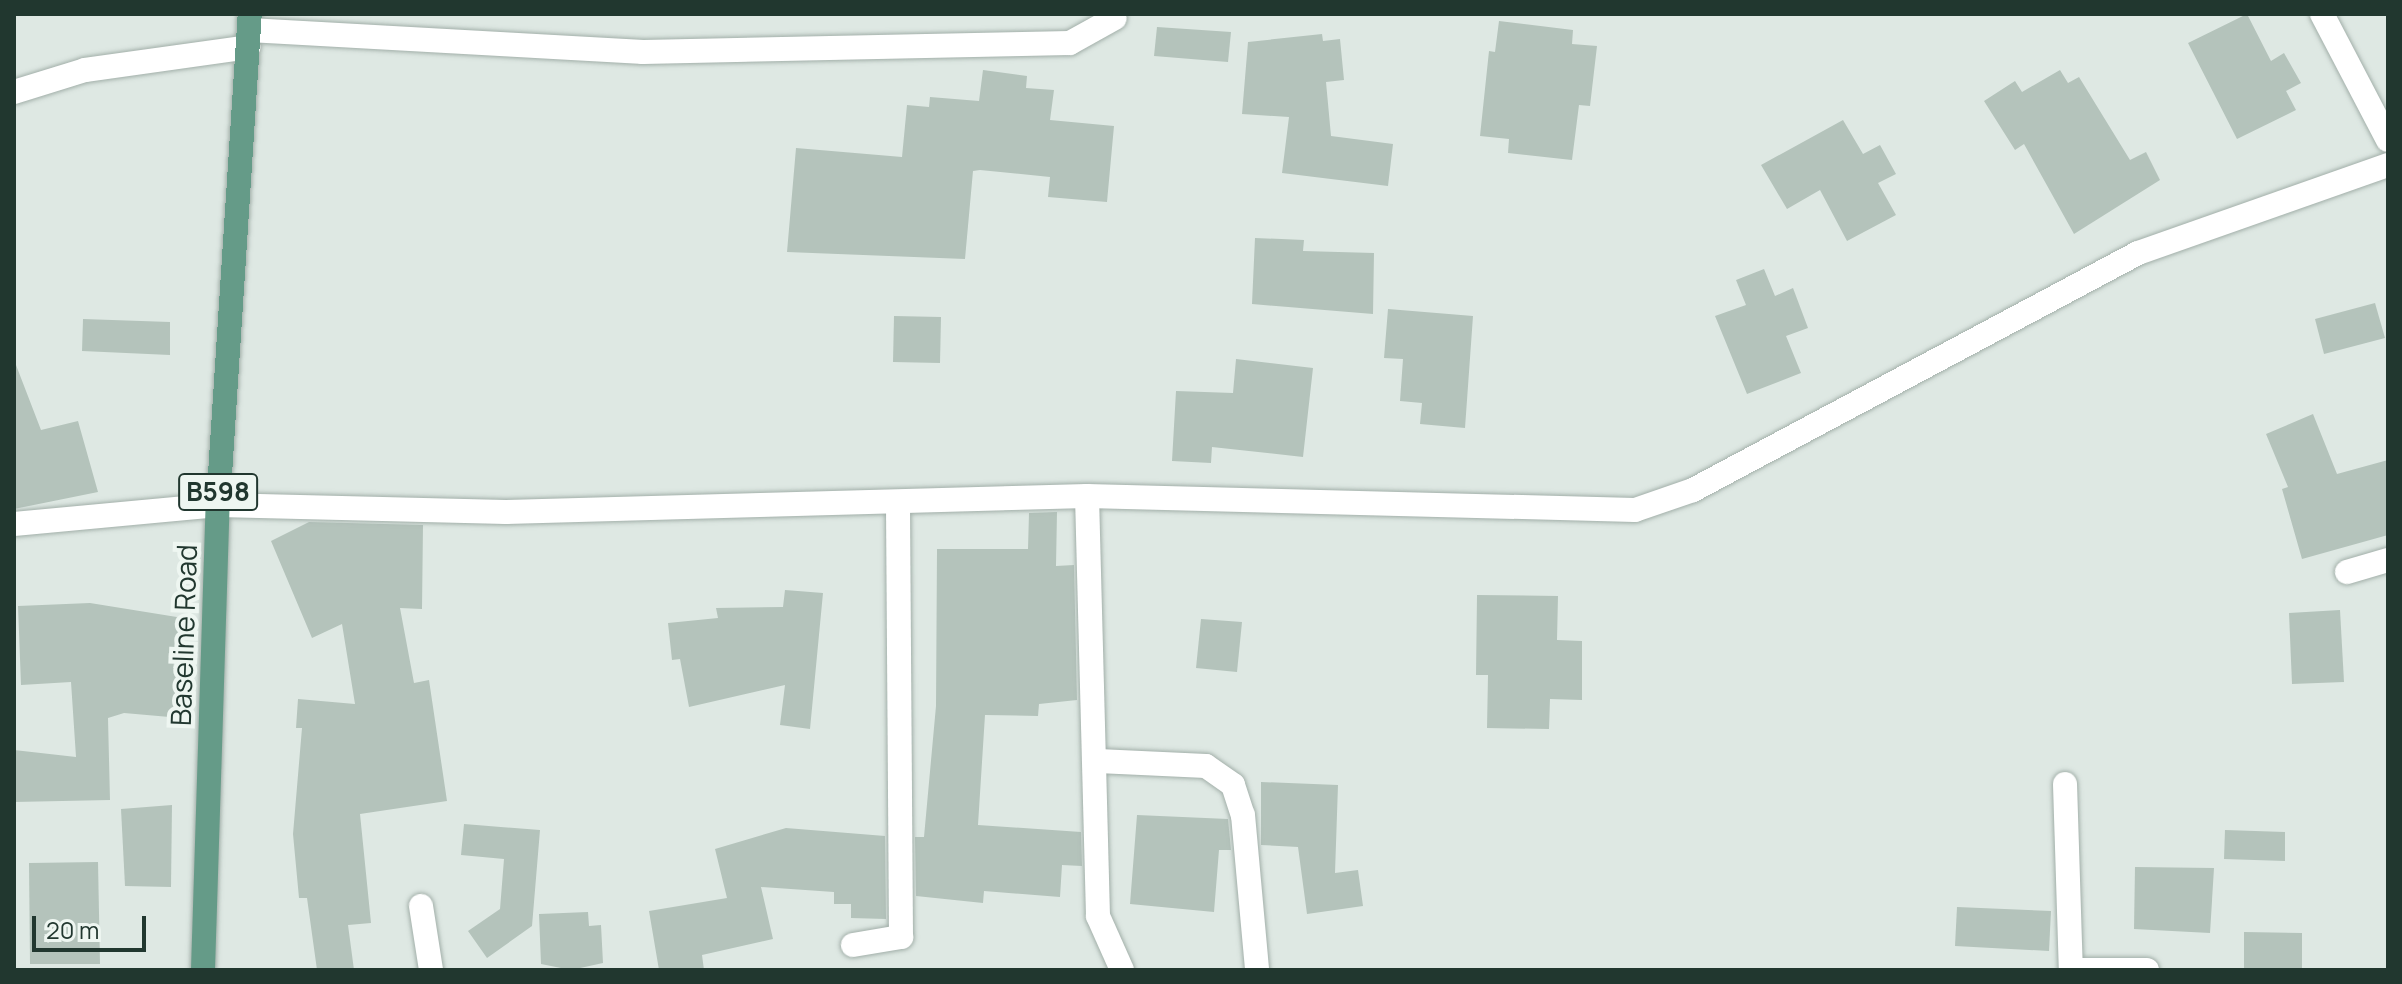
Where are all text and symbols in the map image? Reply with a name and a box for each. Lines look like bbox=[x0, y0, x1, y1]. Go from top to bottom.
road number: B598 bbox=[178, 470, 258, 514]
street label: Baseline Road bbox=[163, 544, 203, 726]
scale bar bbox=[36, 900, 150, 950]
text: 20 m bbox=[46, 913, 99, 946]

